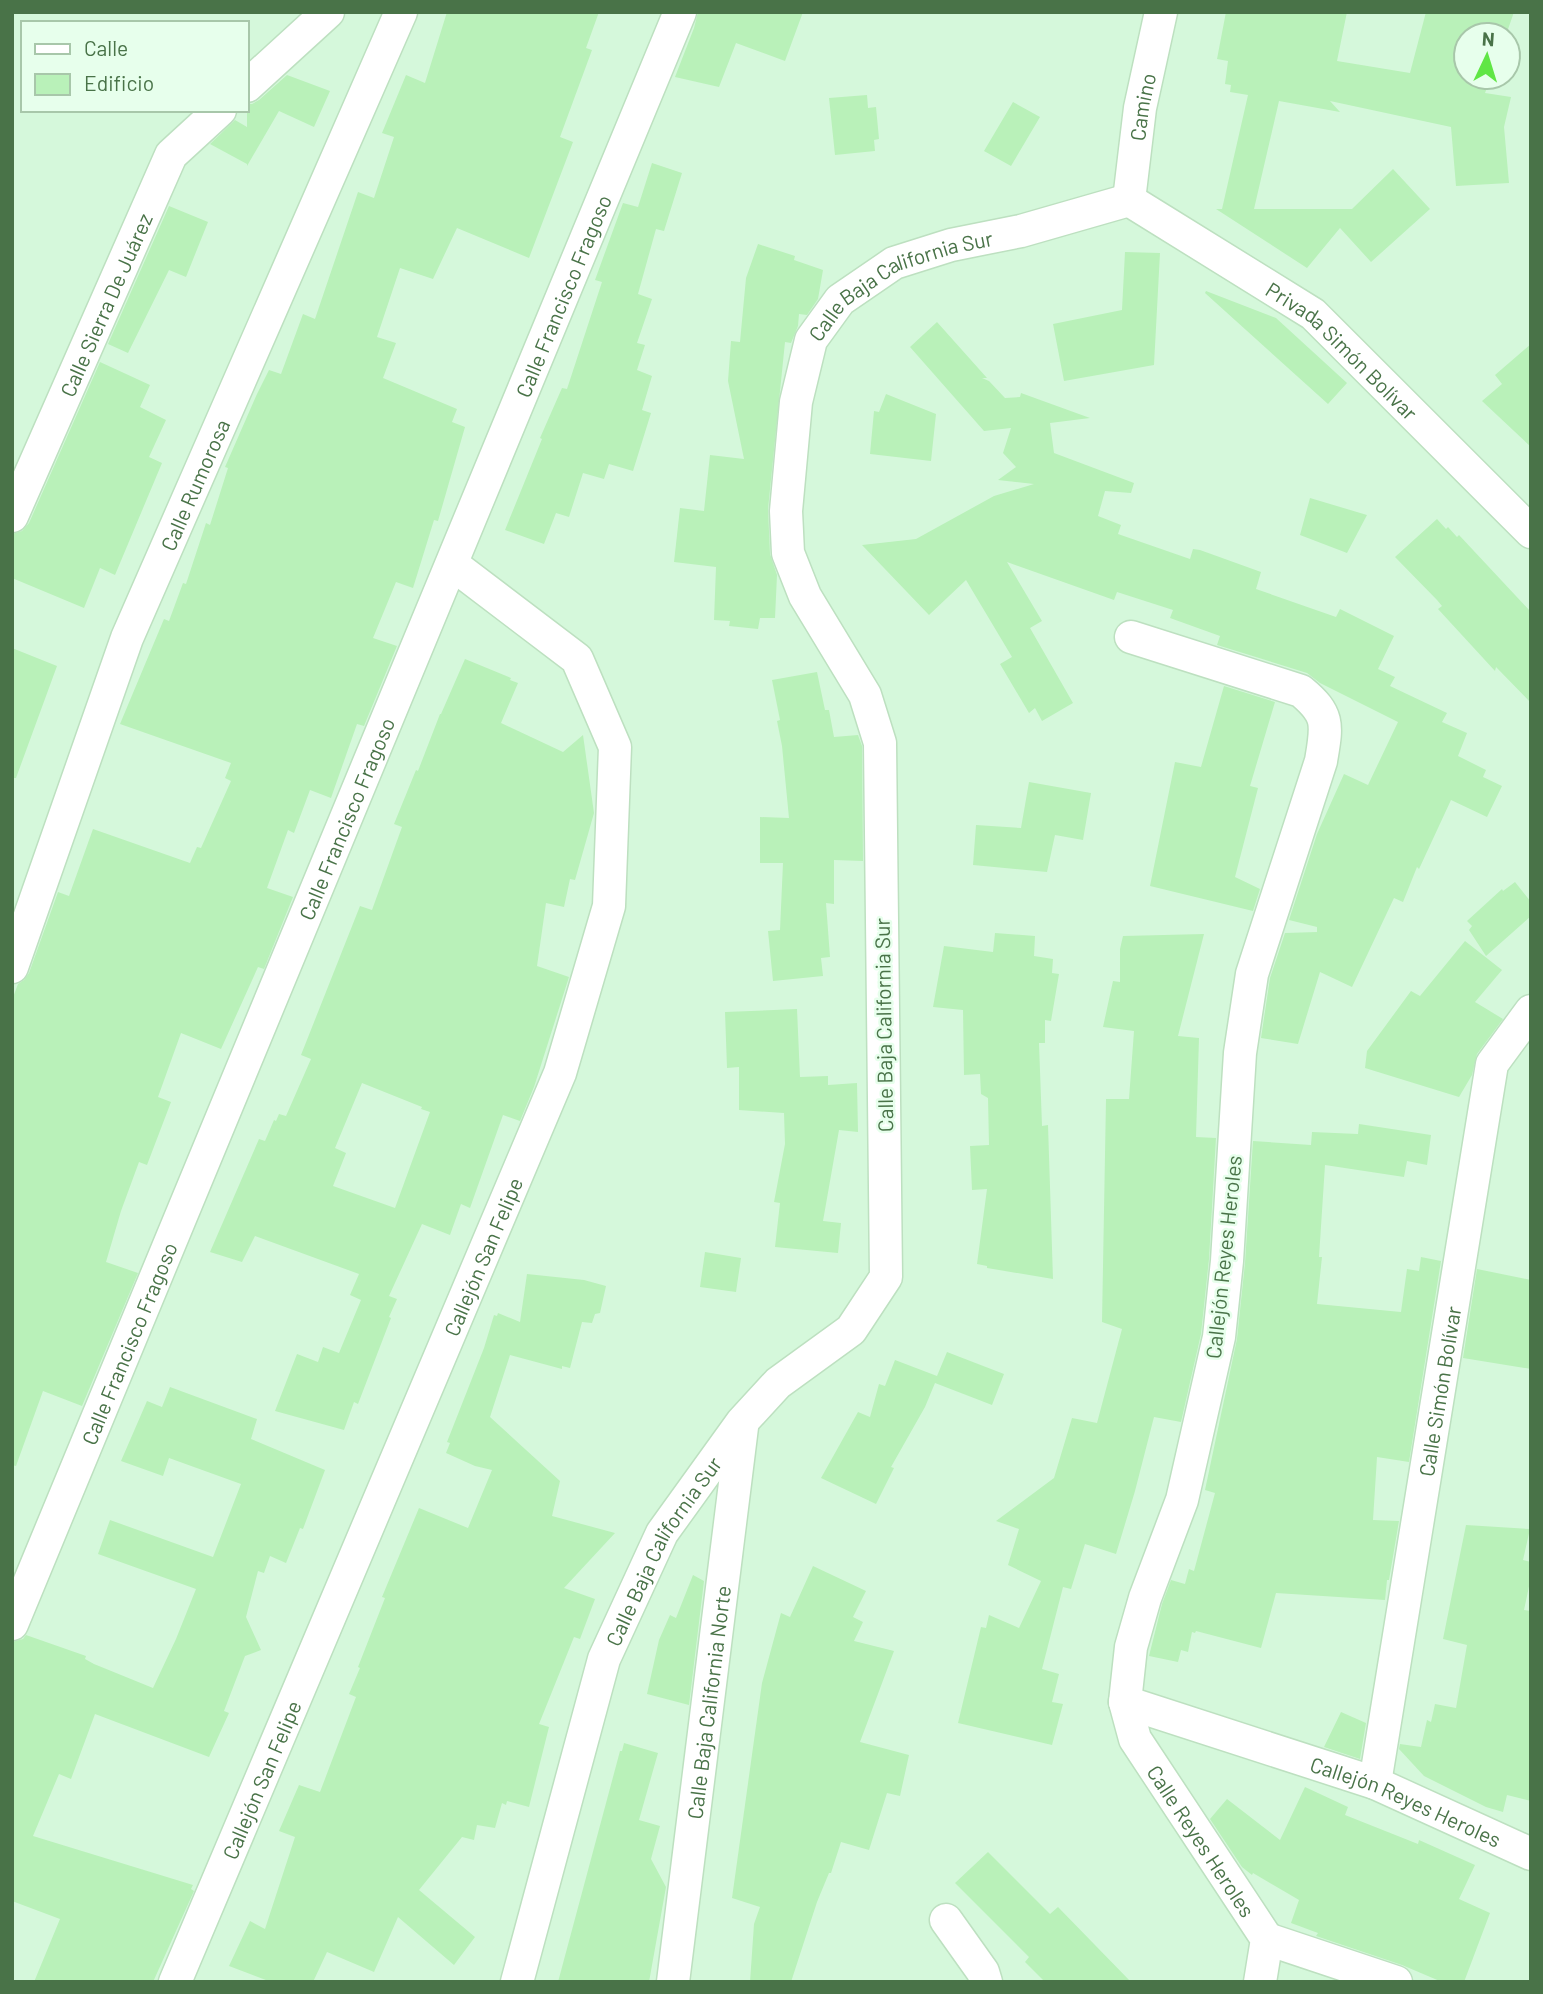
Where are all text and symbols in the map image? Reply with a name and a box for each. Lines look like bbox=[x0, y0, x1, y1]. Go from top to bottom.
legend bbox=[21, 21, 248, 112]
north arrow bbox=[1452, 21, 1522, 91]
text: N bbox=[1481, 27, 1495, 50]
text: Calle bbox=[84, 35, 128, 60]
text: Edificio bbox=[84, 70, 154, 95]
street label: Camino bbox=[1124, 70, 1160, 142]
street label: Calle Francisco Fragoso bbox=[509, 191, 616, 401]
street label: Calle Sierra De Juárez bbox=[54, 209, 156, 400]
street label: Calle Baja California Sur bbox=[802, 224, 995, 345]
street label: Privada Simón Bolívar bbox=[1262, 276, 1424, 425]
street label: Calle Rumorosa bbox=[154, 415, 234, 554]
street label: Calle Francisco Fragoso bbox=[293, 713, 399, 923]
street label: Calle Baja California Sur bbox=[869, 917, 897, 1132]
street label: Callejón Reyes Heroles bbox=[1200, 1154, 1246, 1360]
street label: Callejón San Felipe bbox=[438, 1173, 527, 1339]
street label: Calle Francisco Fragoso bbox=[75, 1238, 181, 1448]
street label: Calle Simón Bolívar bbox=[1413, 1304, 1465, 1478]
street label: Calle Baja California Sur bbox=[599, 1451, 726, 1649]
street label: Calle Baja California Norte bbox=[681, 1584, 735, 1820]
street label: Callejón San Felipe bbox=[216, 1696, 305, 1862]
street label: Callejón Reyes Heroles bbox=[1307, 1750, 1505, 1851]
street label: Calle Reyes Heroles bbox=[1143, 1760, 1261, 1921]

